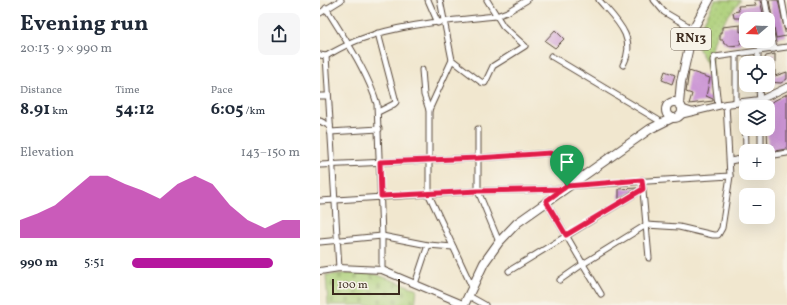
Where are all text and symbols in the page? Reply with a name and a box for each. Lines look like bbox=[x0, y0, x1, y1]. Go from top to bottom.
text: Evening run bbox=[20, 9, 149, 40]
north arrow bbox=[739, 12, 775, 48]
map controls bbox=[739, 12, 775, 224]
button: share bbox=[258, 13, 300, 55]
road number: RN13 bbox=[671, 28, 711, 50]
text: 20:13 · 9 × 990 m bbox=[20, 40, 112, 58]
button: locate bbox=[739, 56, 775, 92]
text: Distance bbox=[20, 83, 62, 98]
text: Time bbox=[115, 83, 139, 98]
text: Pace bbox=[211, 83, 233, 98]
text: 8.91 bbox=[20, 98, 50, 121]
text: 54:12 bbox=[115, 98, 154, 121]
text: 6:05 bbox=[211, 98, 243, 121]
button: layers bbox=[739, 100, 775, 136]
text: km bbox=[50, 104, 68, 119]
text: /km bbox=[243, 104, 265, 119]
text: Elevation bbox=[20, 144, 74, 162]
text: 143–150 m bbox=[241, 144, 300, 162]
button: + bbox=[739, 144, 775, 180]
pin bbox=[550, 145, 584, 186]
icon: arrive bbox=[556, 151, 578, 173]
button: − bbox=[739, 188, 775, 224]
text: 990 m bbox=[20, 254, 58, 272]
text: 5:51 bbox=[84, 254, 105, 272]
scale bar bbox=[332, 277, 400, 296]
text: 100 m bbox=[338, 278, 368, 293]

